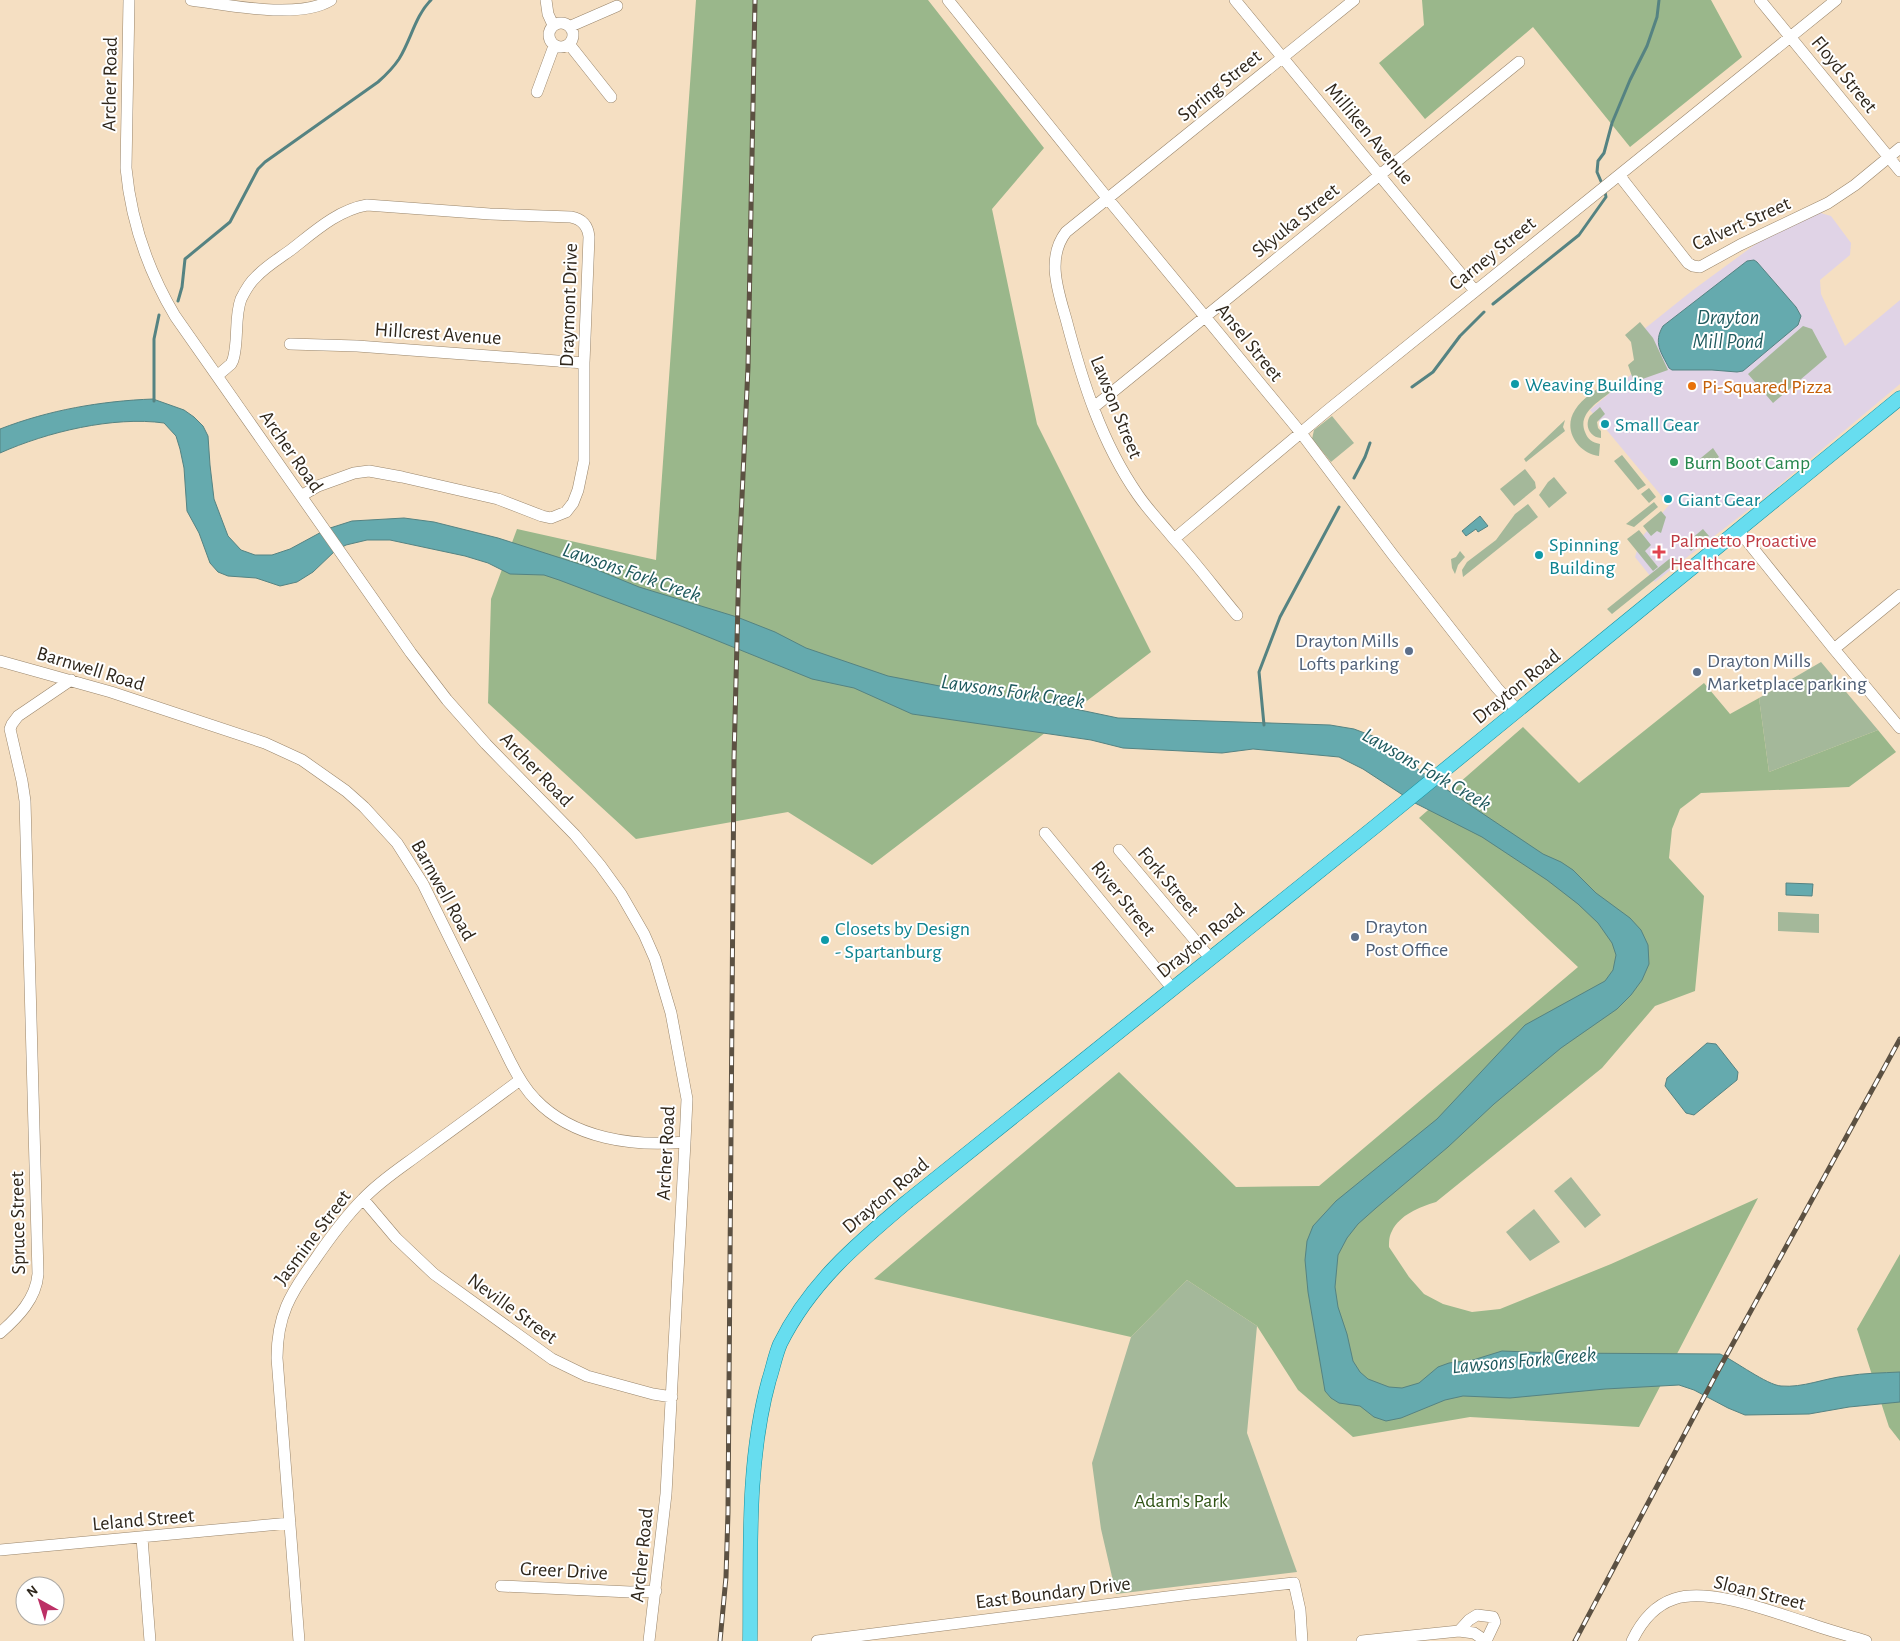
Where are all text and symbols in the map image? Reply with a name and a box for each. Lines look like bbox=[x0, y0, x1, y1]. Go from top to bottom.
street label: Floyd Street bbox=[1807, 33, 1881, 117]
street label: Archer Road bbox=[99, 37, 121, 132]
street label: Spring Street bbox=[1174, 46, 1266, 125]
street label: Milliken Avenue bbox=[1321, 79, 1417, 188]
street label: Skyuka Street bbox=[1248, 179, 1343, 262]
street label: Calvert Street bbox=[1689, 193, 1794, 254]
street label: Carney Street bbox=[1446, 213, 1540, 294]
street label: Draymont Drive bbox=[557, 243, 581, 367]
street label: Ansel Street bbox=[1212, 300, 1287, 386]
water label: Drayton Mill Pond bbox=[1692, 307, 1764, 352]
street label: Hillcrest Avenue bbox=[374, 320, 502, 348]
street label: Lawson Street bbox=[1086, 353, 1146, 462]
place label: Weaving Building bbox=[1525, 375, 1663, 395]
place label: Pi-Squared Pizza bbox=[1702, 377, 1832, 397]
marker: Weaving Building bbox=[1509, 378, 1521, 390]
marker: Pi-Squared Pizza bbox=[1686, 380, 1698, 392]
street label: Archer Road bbox=[256, 407, 327, 496]
place label: Small Gear bbox=[1615, 415, 1700, 435]
marker: Small Gear bbox=[1599, 418, 1611, 430]
place label: Burn Boot Camp bbox=[1684, 453, 1810, 473]
marker: Burn Boot Camp bbox=[1668, 456, 1680, 468]
place label: Giant Gear bbox=[1678, 490, 1761, 510]
marker: Giant Gear bbox=[1662, 493, 1674, 505]
place label: Palmetto Proactive Healthcare bbox=[1670, 531, 1817, 574]
place label: Spinning Building bbox=[1549, 535, 1619, 578]
water label: Lawsons Fork Creek bbox=[560, 539, 704, 606]
marker: Palmetto Proactive Healthcare bbox=[1652, 545, 1666, 559]
marker: Spinning Building bbox=[1533, 549, 1545, 561]
place label: Drayton Mills Lofts parking bbox=[1295, 631, 1399, 674]
street label: Barnwell Road bbox=[34, 643, 147, 695]
marker: Drayton Mills Lofts parking bbox=[1403, 645, 1415, 657]
street label: Drayton Road bbox=[1469, 646, 1564, 728]
place label: Drayton Mills Marketplace parking bbox=[1707, 651, 1867, 694]
marker: Drayton Mills Marketplace parking bbox=[1691, 666, 1703, 678]
water label: Lawsons Fork Creek bbox=[940, 671, 1086, 712]
water label: Lawsons Fork Creek bbox=[1359, 724, 1495, 815]
street label: Archer Road bbox=[496, 729, 576, 811]
street label: Barnwell Road bbox=[407, 837, 479, 944]
street label: Fork Street bbox=[1134, 843, 1203, 921]
street label: River Street bbox=[1087, 857, 1160, 940]
street label: Drayton Road bbox=[1153, 900, 1248, 982]
place label: Drayton Post Office bbox=[1365, 917, 1448, 960]
place label: Closets by Design - Spartanburg bbox=[835, 919, 970, 962]
marker: Drayton Post Office bbox=[1349, 931, 1361, 943]
marker: Closets by Design - Spartanburg bbox=[819, 934, 831, 946]
street label: Archer Road bbox=[654, 1105, 678, 1201]
street label: Drayton Road bbox=[839, 1154, 933, 1237]
street label: Spruce Street bbox=[7, 1171, 29, 1275]
street label: Jasmine Street bbox=[271, 1186, 355, 1289]
street label: Neville Street bbox=[464, 1270, 561, 1348]
water label: Lawsons Fork Creek bbox=[1451, 1344, 1597, 1377]
park label: Adam's Park bbox=[1134, 1491, 1228, 1511]
street label: Leland Street bbox=[91, 1506, 196, 1534]
street label: Archer Road bbox=[627, 1507, 657, 1603]
street label: Greer Drive bbox=[520, 1559, 608, 1583]
street label: Sloan Street bbox=[1712, 1572, 1808, 1614]
street label: East Boundary Drive bbox=[975, 1574, 1132, 1612]
north arrow bbox=[15, 1576, 65, 1626]
text: N bbox=[24, 1583, 41, 1600]

